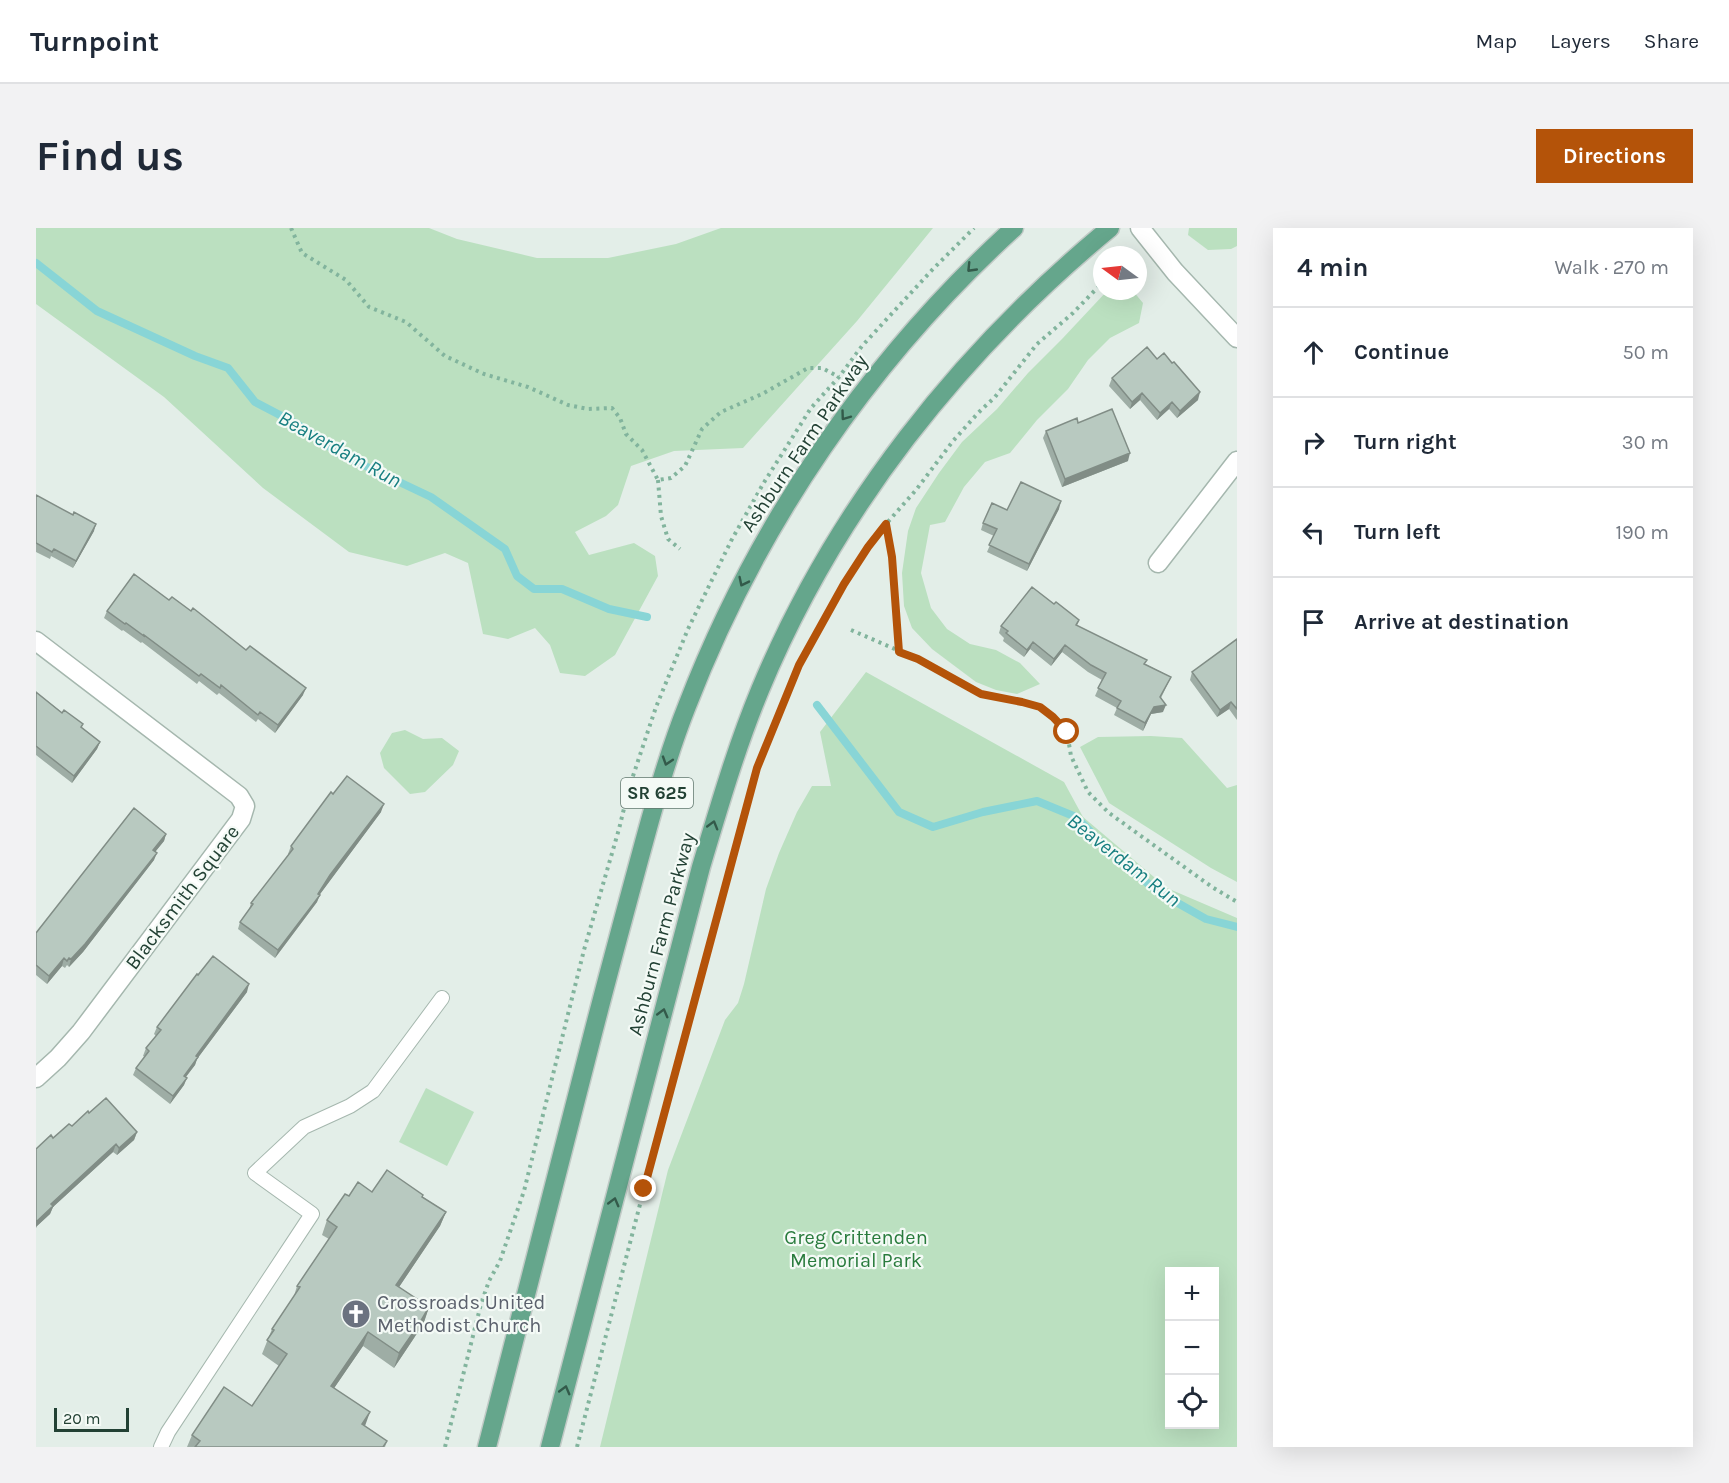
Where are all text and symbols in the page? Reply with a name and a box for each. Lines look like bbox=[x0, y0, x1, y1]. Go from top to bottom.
text: Turnpoint bbox=[30, 25, 159, 58]
text: Map bbox=[1475, 29, 1517, 53]
text: Layers bbox=[1550, 29, 1611, 53]
text: Share bbox=[1644, 29, 1699, 53]
button: Directions bbox=[1536, 129, 1693, 183]
text: Find us bbox=[36, 131, 184, 181]
north arrow bbox=[1093, 246, 1147, 300]
text: 4 min bbox=[1297, 252, 1368, 283]
text: Walk · 270 m bbox=[1555, 256, 1669, 279]
one-way arrow bbox=[968, 260, 979, 271]
icon: ahead bbox=[1297, 336, 1330, 369]
text: Continue bbox=[1354, 339, 1449, 365]
text: 50 m bbox=[1622, 341, 1669, 364]
street label: Ashburn Farm Parkway bbox=[736, 350, 872, 536]
water label: Beaverdam Run bbox=[274, 405, 406, 493]
one-way arrow bbox=[841, 410, 852, 421]
icon: right bbox=[1297, 426, 1330, 459]
text: Turn right bbox=[1354, 429, 1457, 455]
text: 30 m bbox=[1622, 431, 1669, 454]
icon: left bbox=[1297, 516, 1330, 549]
text: Turn left bbox=[1354, 519, 1441, 545]
text: 190 m bbox=[1615, 521, 1669, 544]
one-way arrow bbox=[739, 575, 750, 586]
icon: arrive bbox=[1297, 606, 1330, 639]
text: Arrive at destination bbox=[1354, 609, 1569, 635]
route start bbox=[1053, 718, 1079, 744]
one-way arrow bbox=[662, 755, 674, 766]
road number: SR 625 bbox=[621, 778, 693, 808]
water label: Beaverdam Run bbox=[1063, 808, 1185, 912]
one-way arrow bbox=[706, 820, 719, 830]
street label: Blacksmith Square bbox=[121, 821, 244, 974]
street label: Ashburn Farm Parkway bbox=[623, 830, 700, 1038]
one-way arrow bbox=[656, 1008, 668, 1019]
route end bbox=[630, 1175, 656, 1201]
one-way arrow bbox=[607, 1197, 619, 1208]
park label: Greg Crittenden Memorial Park bbox=[784, 1226, 928, 1272]
map controls bbox=[1165, 1267, 1219, 1429]
button: + bbox=[1165, 1267, 1219, 1321]
place label: Crossroads United Methodist Church bbox=[377, 1291, 545, 1337]
church icon: Crossroads United Methodist Church bbox=[340, 1298, 372, 1330]
button: − bbox=[1165, 1321, 1219, 1375]
button: locate bbox=[1165, 1375, 1219, 1429]
one-way arrow bbox=[557, 1386, 570, 1396]
scale bar bbox=[54, 1405, 129, 1432]
text: 20 m bbox=[63, 1409, 101, 1428]

